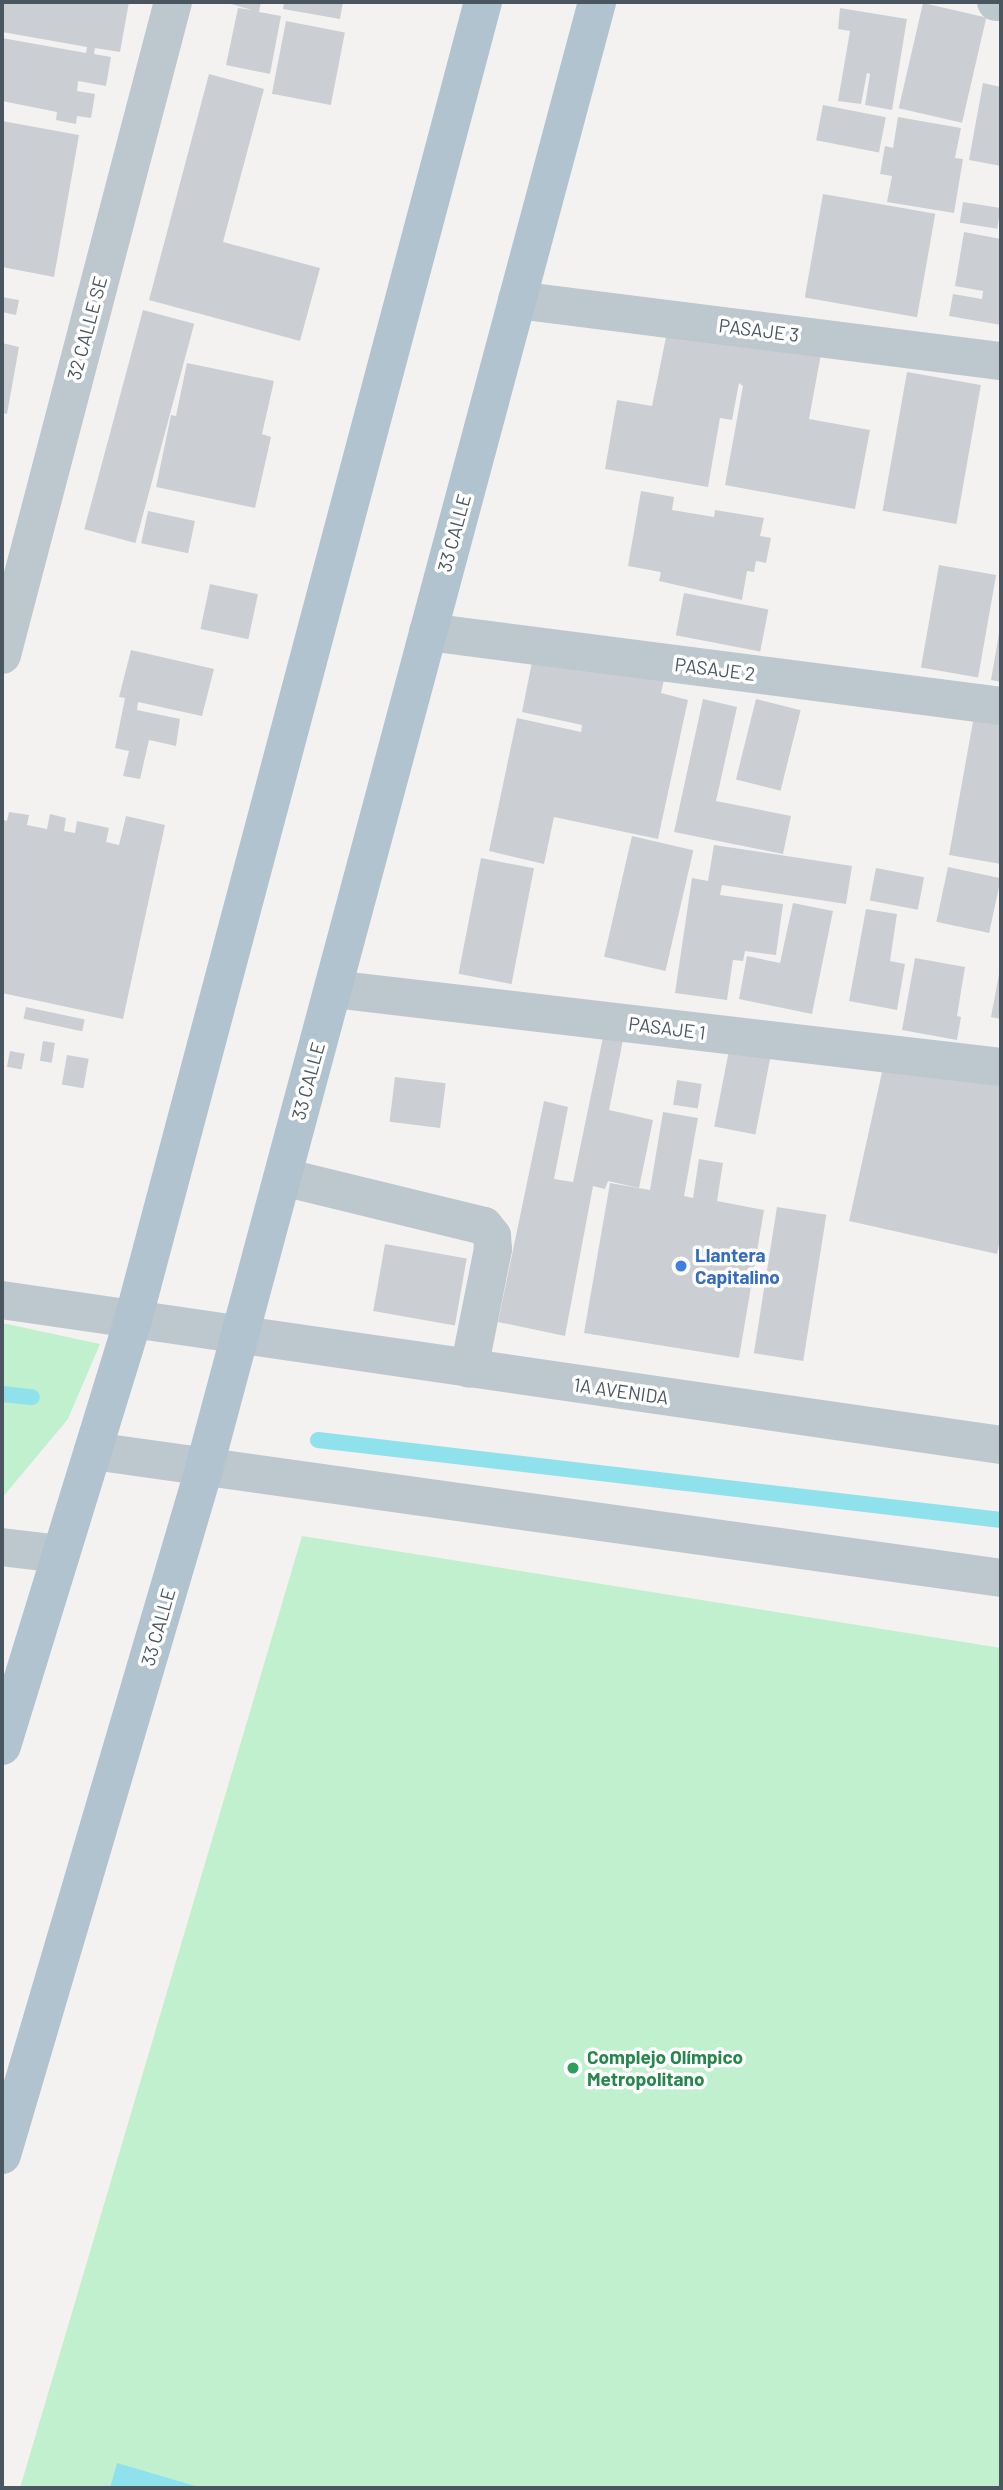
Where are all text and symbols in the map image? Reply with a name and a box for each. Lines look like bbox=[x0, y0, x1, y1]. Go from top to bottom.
street label: 32 CALLE SE bbox=[62, 274, 112, 382]
street label: PASAJE 3 bbox=[718, 314, 800, 346]
street label: 33 CALLE bbox=[433, 492, 475, 574]
street label: PASAJE 2 bbox=[673, 653, 757, 685]
street label: PASAJE 1 bbox=[627, 1012, 707, 1044]
street label: 33 CALLE bbox=[287, 1040, 329, 1122]
place label: Llantera Capitalino bbox=[695, 1244, 780, 1288]
marker: Llantera Capitalino bbox=[673, 1258, 689, 1274]
street label: 1A AVENIDA bbox=[572, 1373, 670, 1409]
street label: 33 CALLE bbox=[136, 1586, 180, 1668]
place label: Complejo Olímpico Metropolitano bbox=[587, 2046, 743, 2090]
marker: Complejo Olímpico Metropolitano bbox=[565, 2060, 581, 2076]

